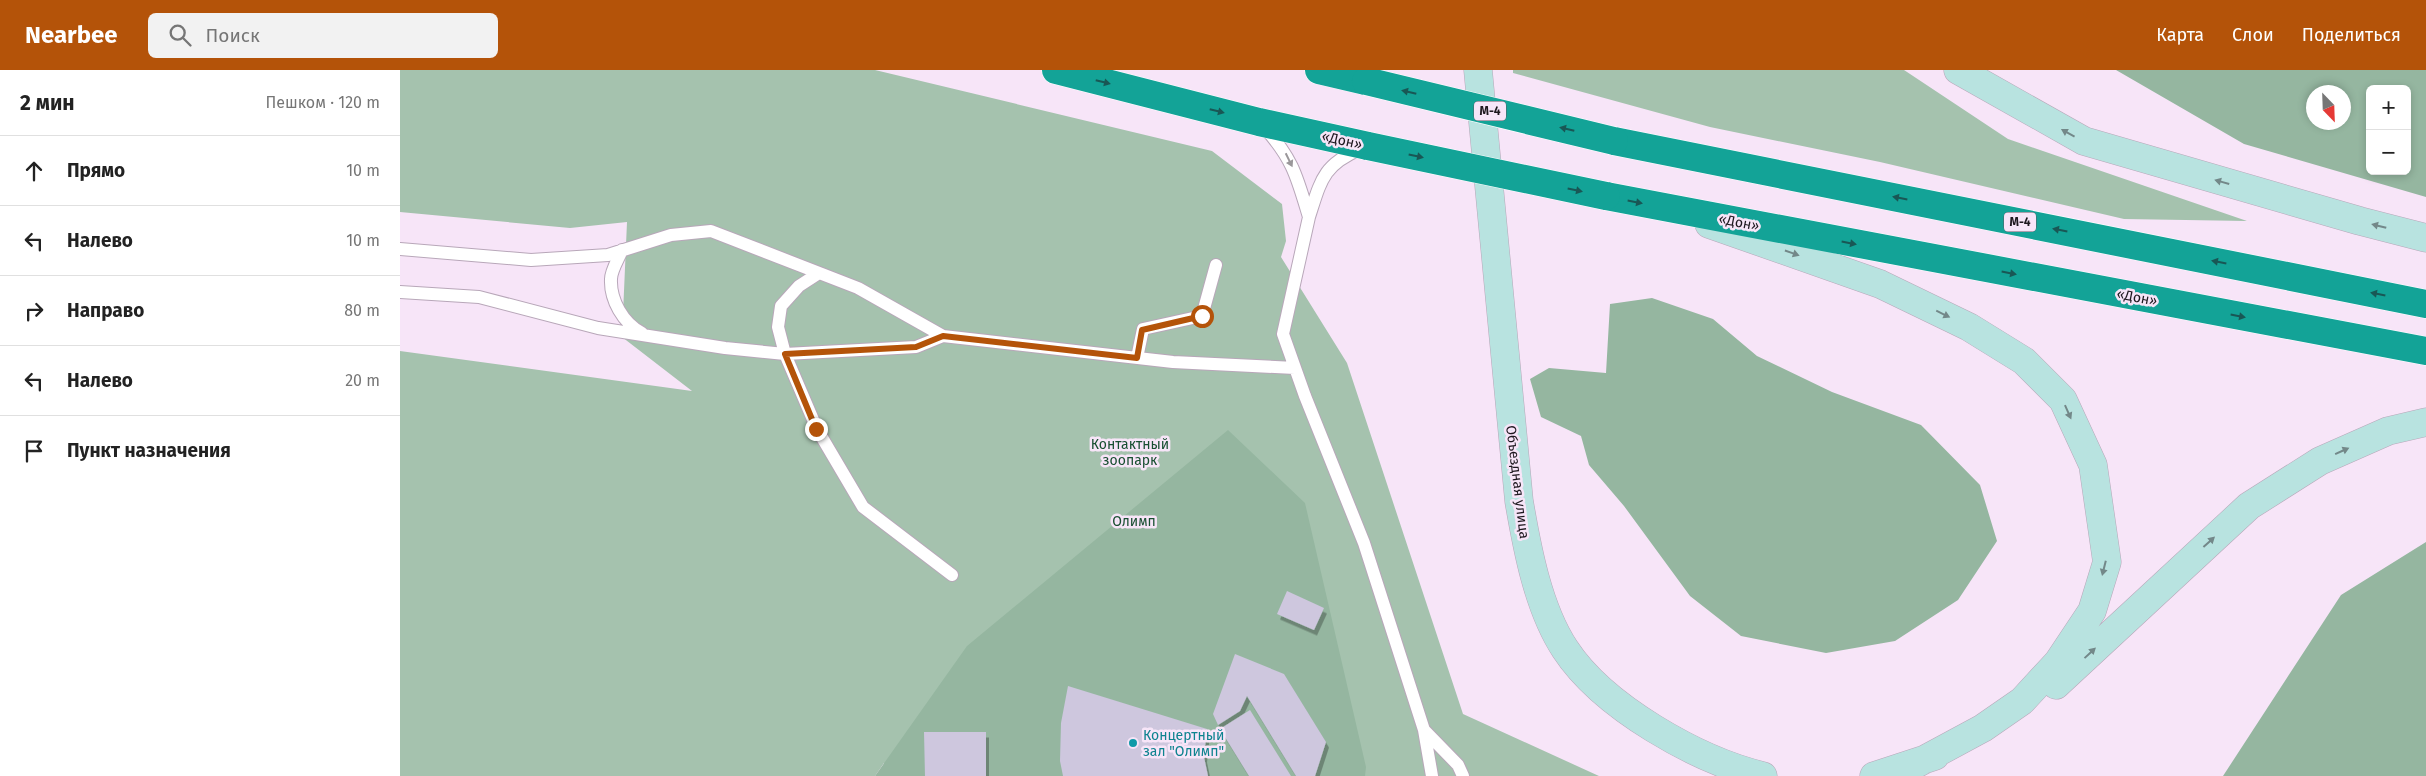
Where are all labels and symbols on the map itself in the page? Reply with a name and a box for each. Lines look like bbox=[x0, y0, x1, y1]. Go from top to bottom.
one-way arrow bbox=[1096, 78, 1111, 86]
north arrow bbox=[2306, 85, 2351, 130]
one-way arrow bbox=[1401, 87, 1416, 95]
road number: М-4 bbox=[1474, 101, 1506, 120]
one-way arrow bbox=[1210, 107, 1225, 115]
one-way arrow bbox=[1559, 125, 1574, 133]
street label: «Дон» bbox=[1320, 128, 1364, 153]
one-way arrow bbox=[2061, 128, 2075, 137]
one-way arrow bbox=[1285, 152, 1293, 167]
one-way arrow bbox=[1408, 152, 1423, 160]
one-way arrow bbox=[2215, 177, 2230, 185]
one-way arrow bbox=[1567, 186, 1583, 194]
one-way arrow bbox=[1893, 194, 1908, 202]
one-way arrow bbox=[1627, 198, 1643, 206]
street label: «Дон» bbox=[1717, 210, 1761, 235]
road number: М-4 bbox=[2004, 212, 2036, 232]
one-way arrow bbox=[2371, 222, 2386, 230]
one-way arrow bbox=[2052, 226, 2067, 234]
one-way arrow bbox=[1842, 239, 1858, 247]
one-way arrow bbox=[1785, 250, 1800, 257]
one-way arrow bbox=[2211, 258, 2226, 266]
one-way arrow bbox=[2001, 269, 2017, 277]
street label: «Дон» bbox=[2115, 285, 2159, 310]
one-way arrow bbox=[2371, 290, 2386, 298]
route start bbox=[1191, 305, 1214, 328]
one-way arrow bbox=[1936, 310, 1950, 318]
one-way arrow bbox=[2230, 312, 2246, 320]
one-way arrow bbox=[2065, 405, 2073, 419]
route end bbox=[805, 418, 828, 441]
street label: Объездная улица bbox=[1502, 424, 1533, 540]
park label: Контактный зоопарк bbox=[1091, 436, 1169, 469]
one-way arrow bbox=[2335, 447, 2349, 455]
park label: Олимп bbox=[1112, 513, 1156, 530]
one-way arrow bbox=[2203, 536, 2215, 548]
one-way arrow bbox=[2100, 561, 2108, 576]
one-way arrow bbox=[2084, 647, 2096, 659]
place label: Концертный зал "Олимп" bbox=[1143, 727, 1224, 760]
marker: Концертный зал "Олимп" bbox=[1127, 737, 1139, 749]

